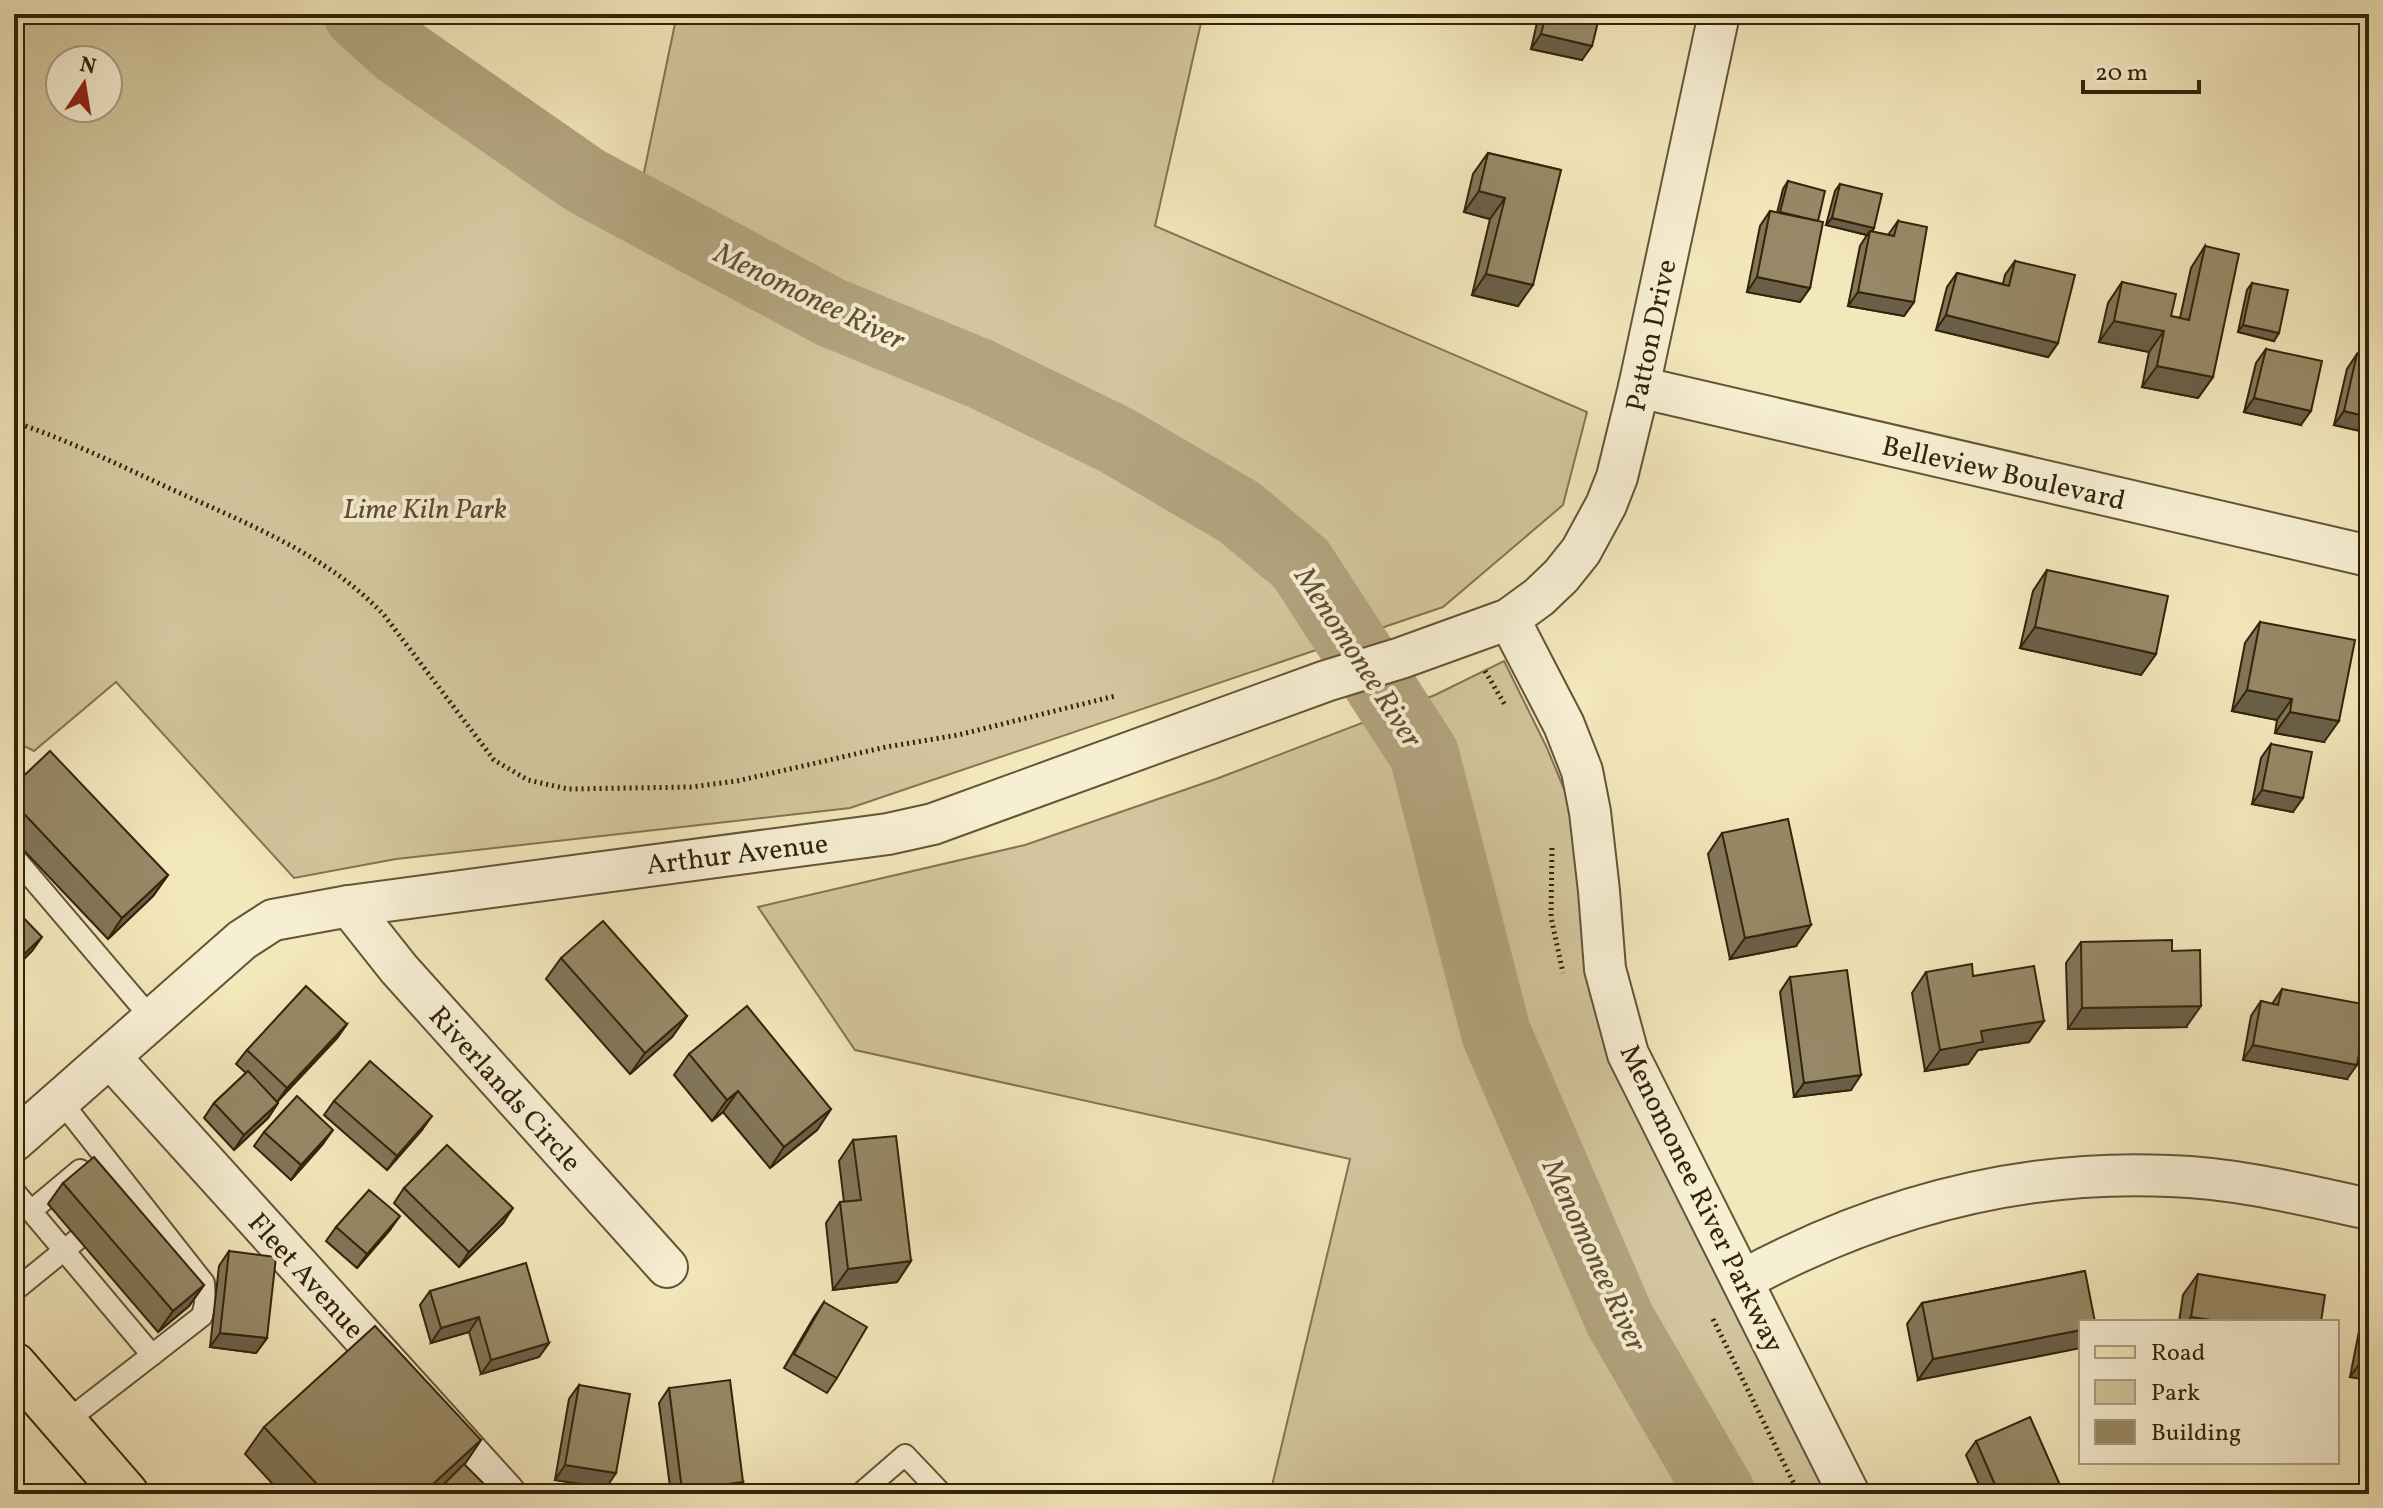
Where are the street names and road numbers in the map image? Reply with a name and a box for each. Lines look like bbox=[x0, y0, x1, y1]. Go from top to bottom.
street label: Patton Drive bbox=[1617, 256, 1688, 415]
street label: Belleview Boulevard bbox=[1878, 427, 2129, 521]
street label: Arthur Avenue bbox=[644, 825, 830, 886]
street label: Riverlands Circle bbox=[419, 998, 589, 1181]
street label: Menomonee River Parkway bbox=[1609, 1038, 1793, 1360]
street label: Fleet Avenue bbox=[238, 1205, 372, 1348]

